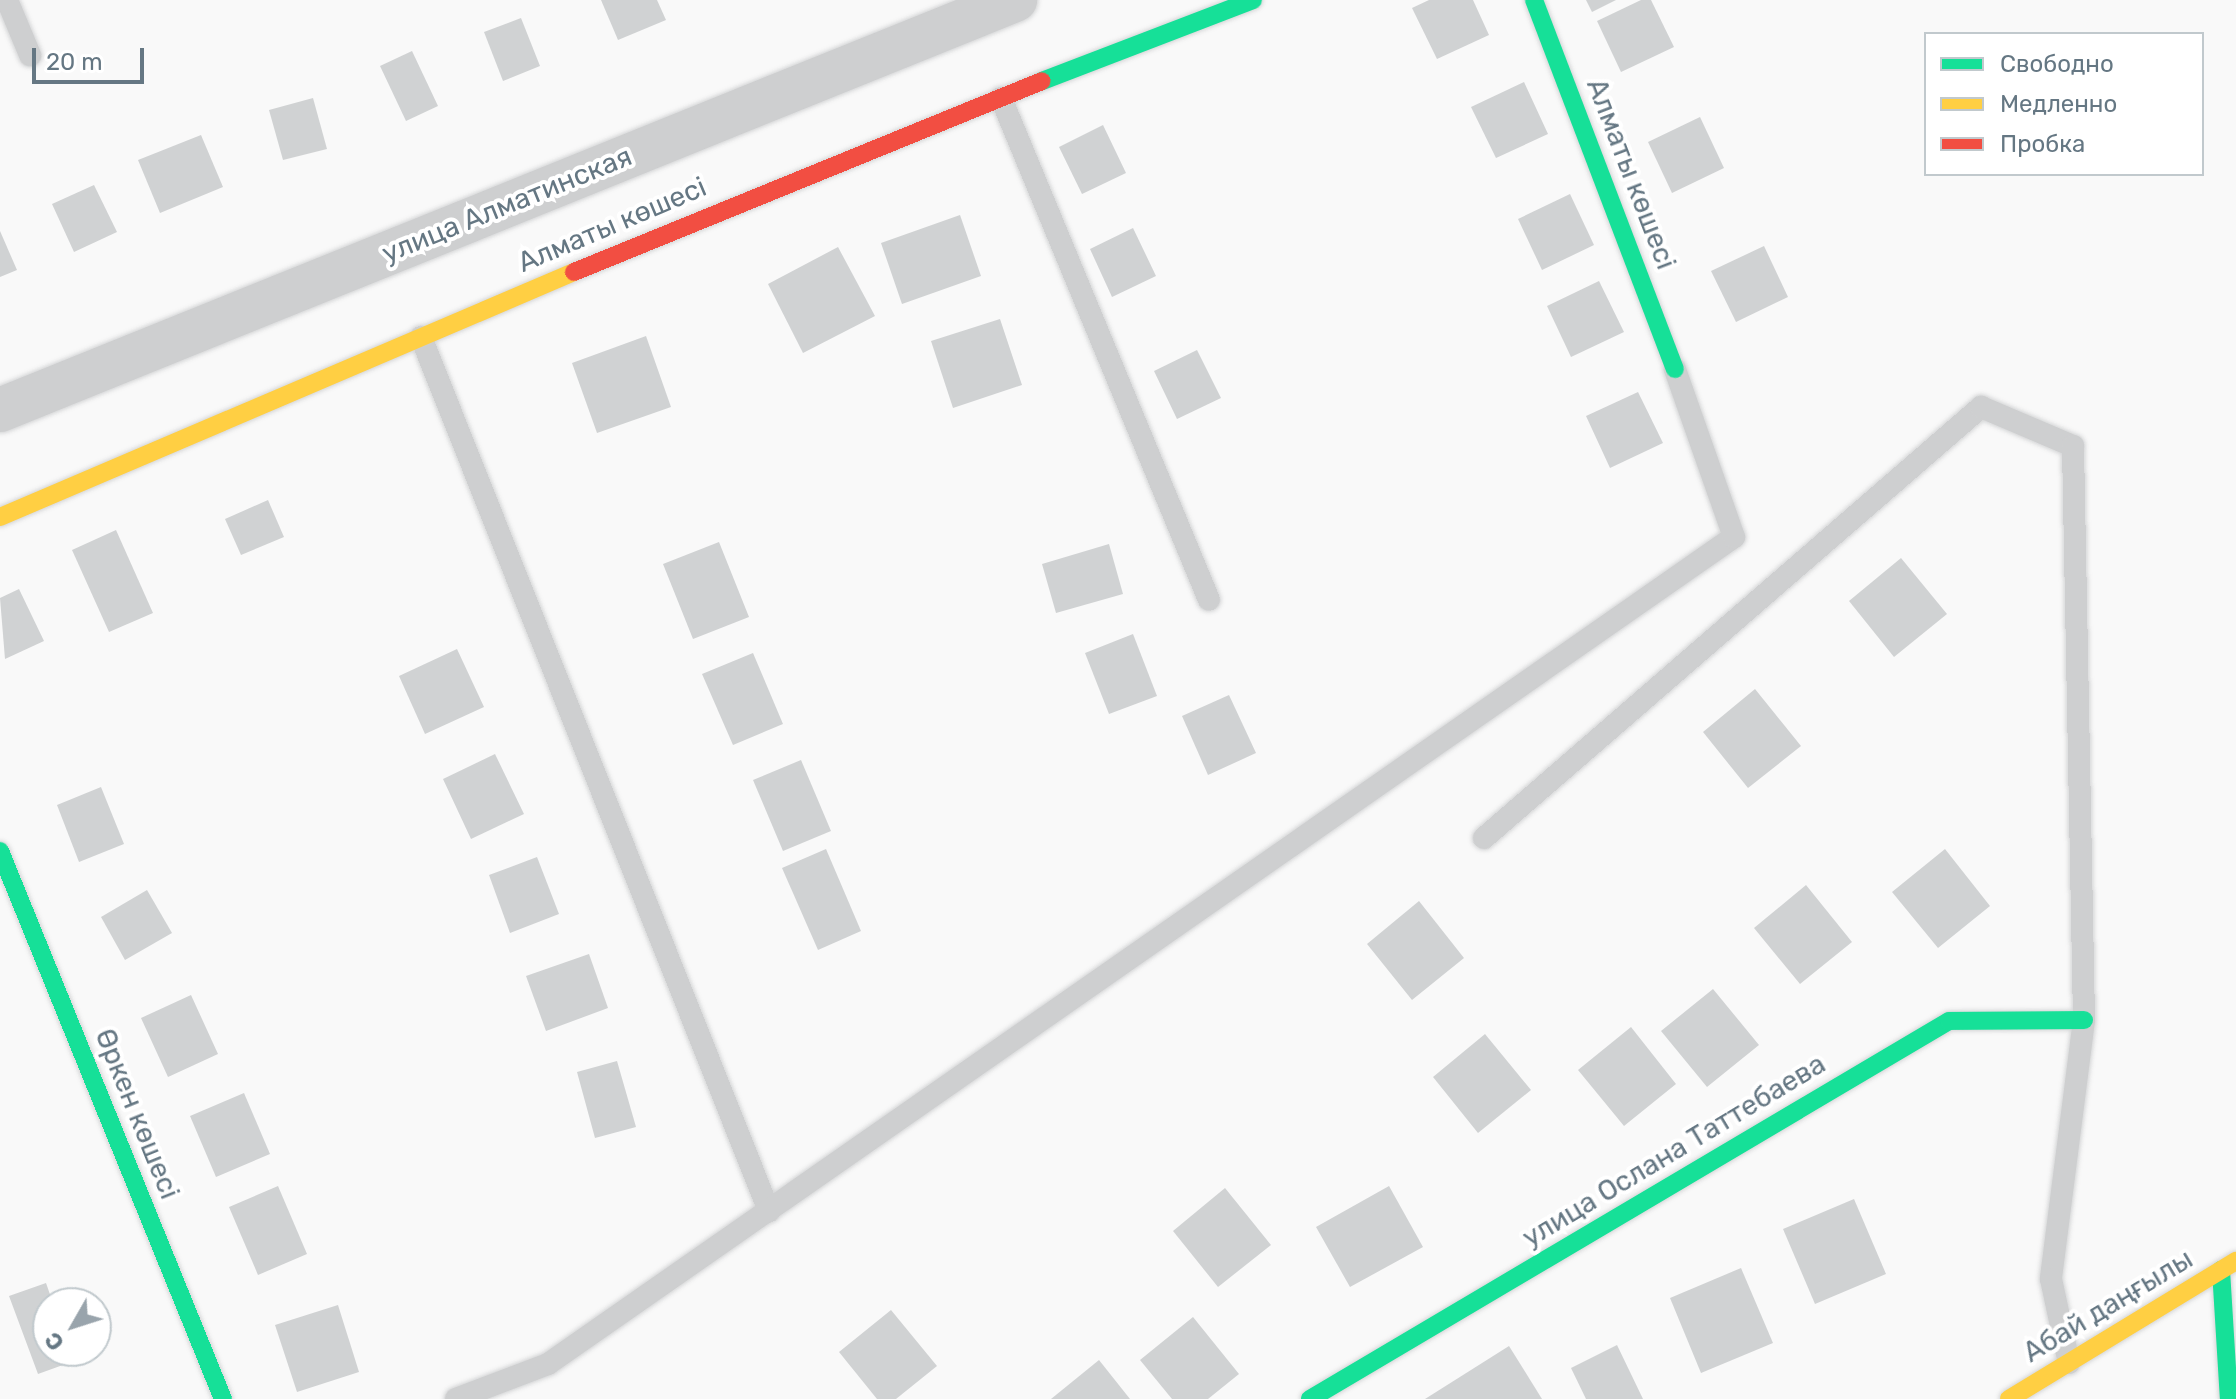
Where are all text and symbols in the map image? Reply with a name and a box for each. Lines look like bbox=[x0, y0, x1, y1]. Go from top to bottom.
scale bar bbox=[36, 32, 148, 82]
legend bbox=[1924, 32, 2204, 176]
text: 20 m bbox=[46, 48, 103, 76]
text: Свободно bbox=[2000, 50, 2114, 78]
street label: Алматы көшесі bbox=[1579, 74, 1683, 274]
text: Медленно bbox=[2000, 90, 2117, 118]
text: Пробка bbox=[2000, 130, 2085, 158]
street label: улица Алматинская bbox=[377, 139, 637, 271]
street label: Алматы көшесі bbox=[513, 170, 711, 280]
street label: Өркен көшесі bbox=[88, 1024, 186, 1204]
street label: улица Ослана Таттебаева bbox=[1516, 1047, 1832, 1255]
street label: Абай даңғылы bbox=[2017, 1242, 2199, 1370]
north arrow bbox=[32, 1287, 112, 1367]
text: С bbox=[39, 1327, 70, 1356]

